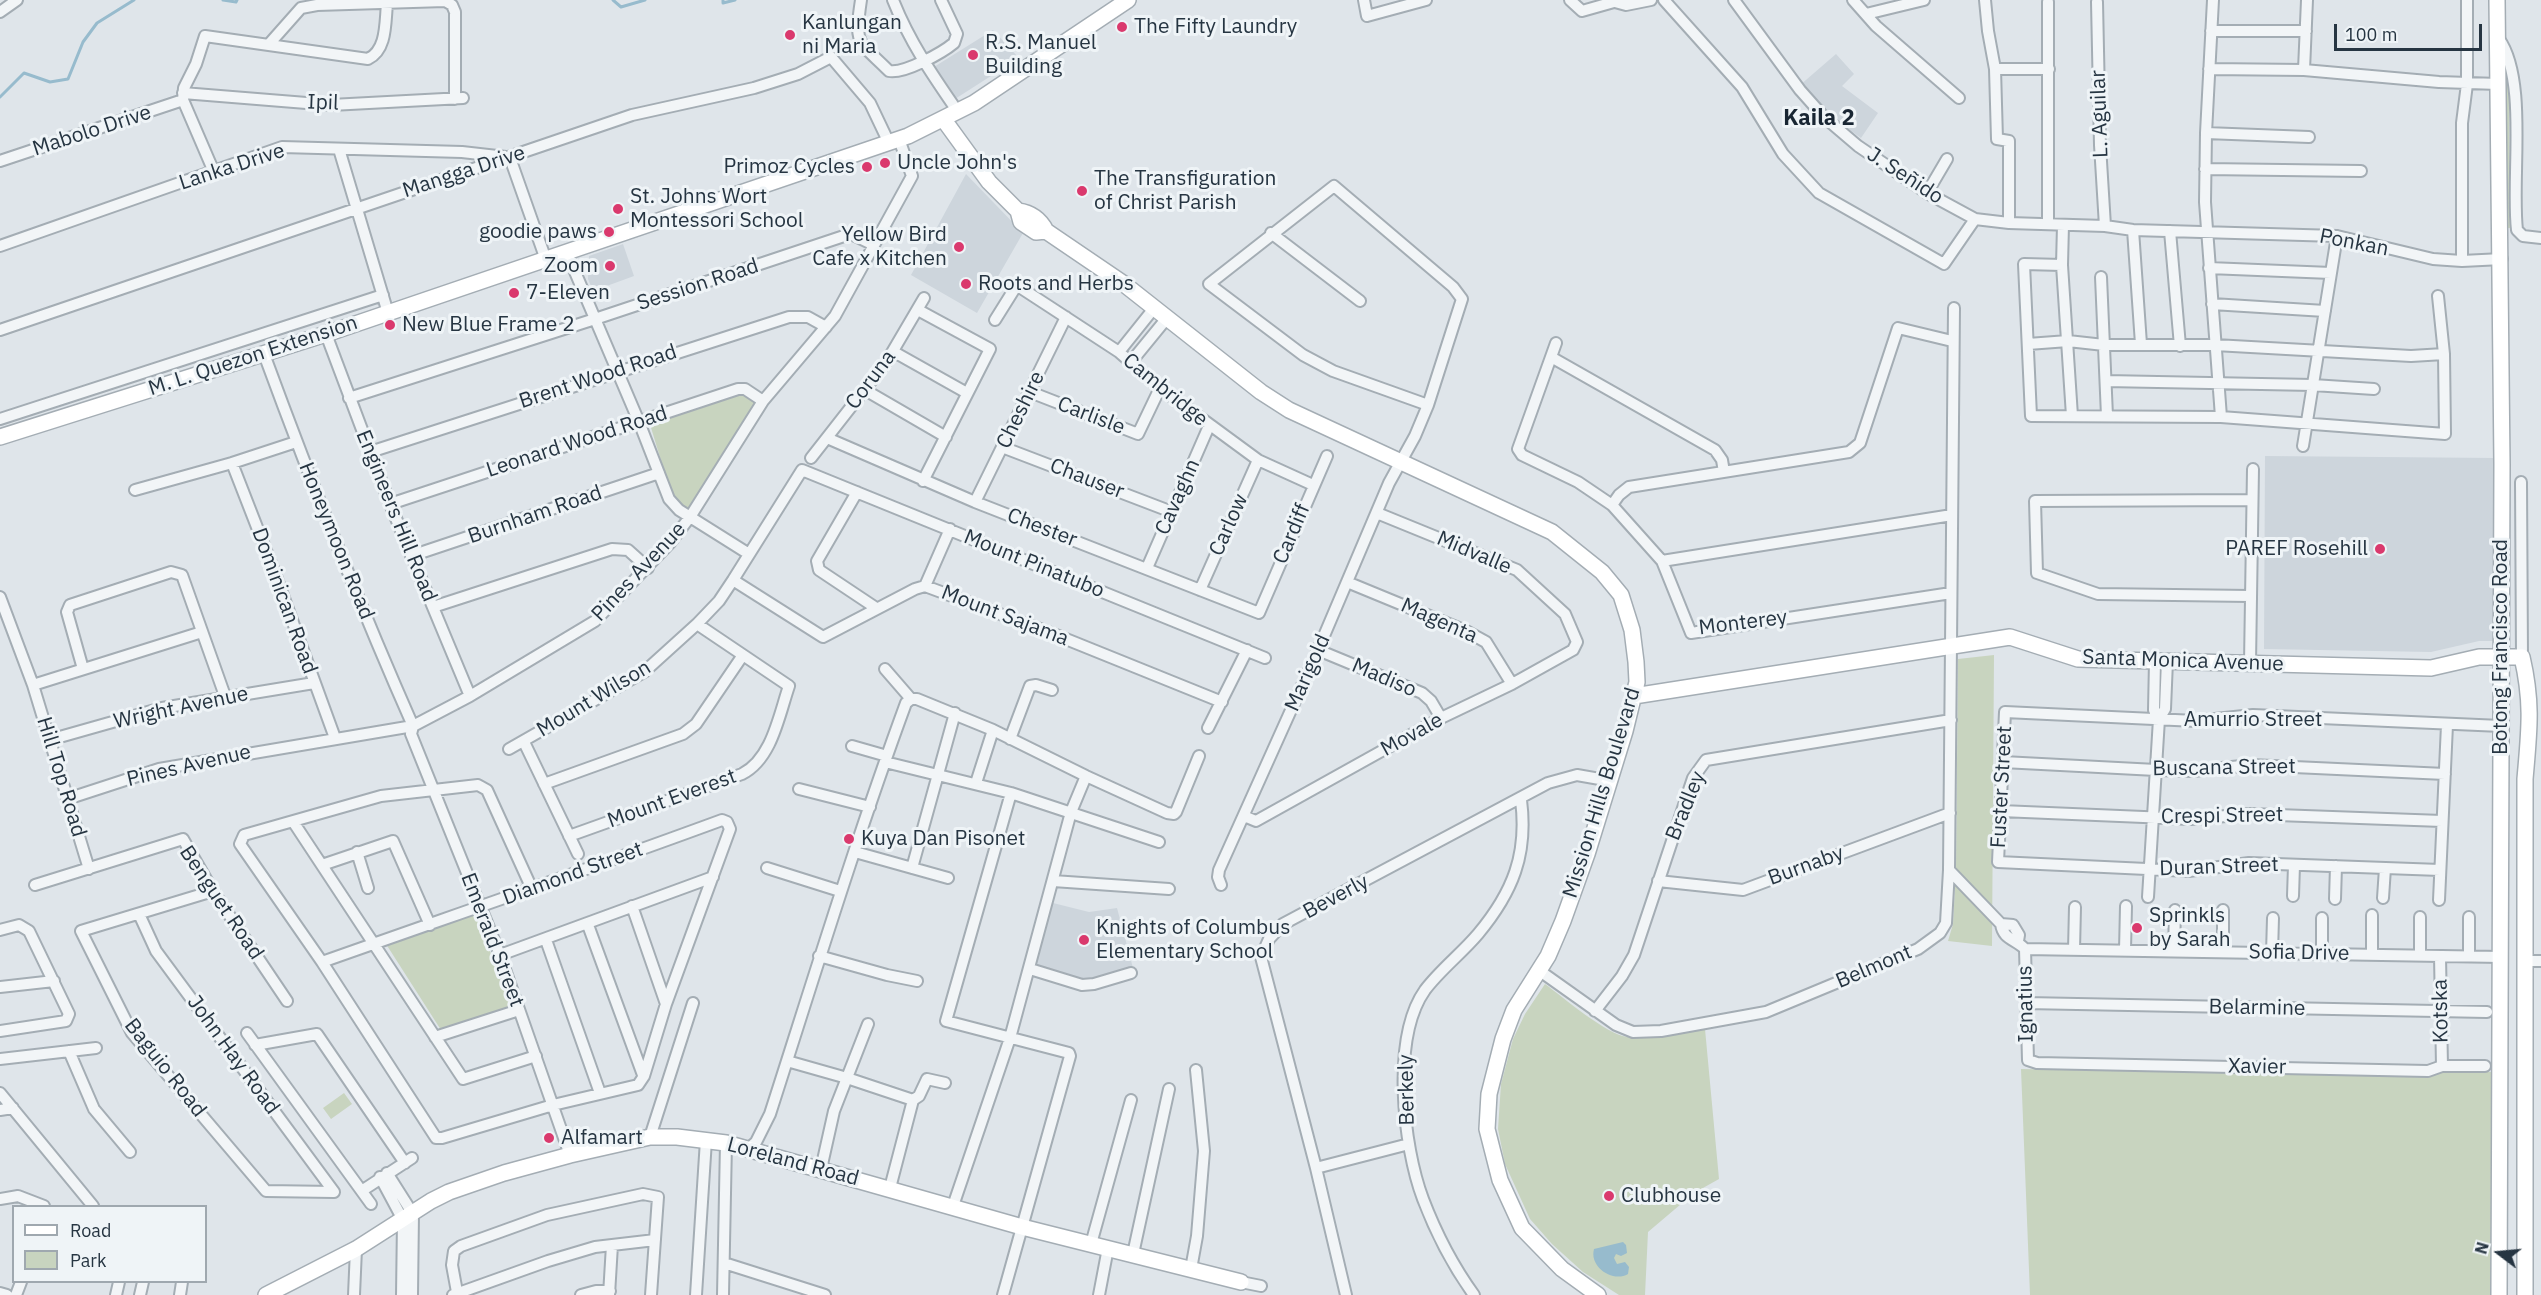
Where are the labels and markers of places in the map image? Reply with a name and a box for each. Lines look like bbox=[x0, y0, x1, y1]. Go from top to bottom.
place label: Kanlungan ni Maria bbox=[802, 10, 902, 60]
place label: The Fifty Laundry bbox=[1134, 14, 1297, 40]
marker: The Fifty Laundry bbox=[1115, 20, 1129, 34]
marker: Kanlungan ni Maria bbox=[783, 28, 797, 42]
place label: R.S. Manuel Building bbox=[985, 30, 1096, 80]
marker: R.S. Manuel Building bbox=[966, 48, 980, 62]
place label: Uncle John's bbox=[897, 150, 1017, 176]
place label: Primoz Cycles bbox=[723, 154, 855, 180]
marker: Uncle John's bbox=[878, 156, 892, 170]
marker: Primoz Cycles bbox=[860, 160, 874, 174]
place label: The Transfiguration of Christ Parish bbox=[1094, 166, 1276, 216]
place label: St. Johns Wort Montessori School bbox=[630, 184, 803, 234]
marker: The Transfiguration of Christ Parish bbox=[1075, 184, 1089, 198]
marker: St. Johns Wort Montessori School bbox=[611, 202, 625, 216]
place label: goodie paws bbox=[479, 219, 597, 245]
place label: Yellow Bird Cafe x Kitchen bbox=[812, 222, 947, 272]
marker: goodie paws bbox=[602, 225, 616, 239]
marker: Yellow Bird Cafe x Kitchen bbox=[952, 240, 966, 254]
place label: Zoom bbox=[544, 253, 598, 279]
marker: Zoom bbox=[603, 259, 617, 273]
place label: Roots and Herbs bbox=[978, 271, 1134, 297]
marker: Roots and Herbs bbox=[959, 277, 973, 291]
place label: 7-Eleven bbox=[526, 280, 610, 306]
marker: 7-Eleven bbox=[507, 286, 521, 300]
place label: New Blue Frame 2 bbox=[402, 312, 575, 338]
marker: New Blue Frame 2 bbox=[383, 318, 397, 332]
place label: PAREF Rosehill bbox=[2225, 536, 2368, 562]
marker: PAREF Rosehill bbox=[2373, 542, 2387, 556]
place label: Kuya Dan Pisonet bbox=[861, 826, 1025, 852]
marker: Kuya Dan Pisonet bbox=[842, 832, 856, 846]
place label: Sprinkls by Sarah bbox=[2149, 903, 2231, 953]
place label: Knights of Columbus Elementary School bbox=[1096, 915, 1290, 965]
marker: Sprinkls by Sarah bbox=[2130, 921, 2144, 935]
marker: Knights of Columbus Elementary School bbox=[1077, 933, 1091, 947]
place label: Alfamart bbox=[561, 1125, 643, 1151]
marker: Alfamart bbox=[542, 1131, 556, 1145]
place label: Clubhouse bbox=[1621, 1183, 1721, 1209]
marker: Clubhouse bbox=[1602, 1189, 1616, 1203]

